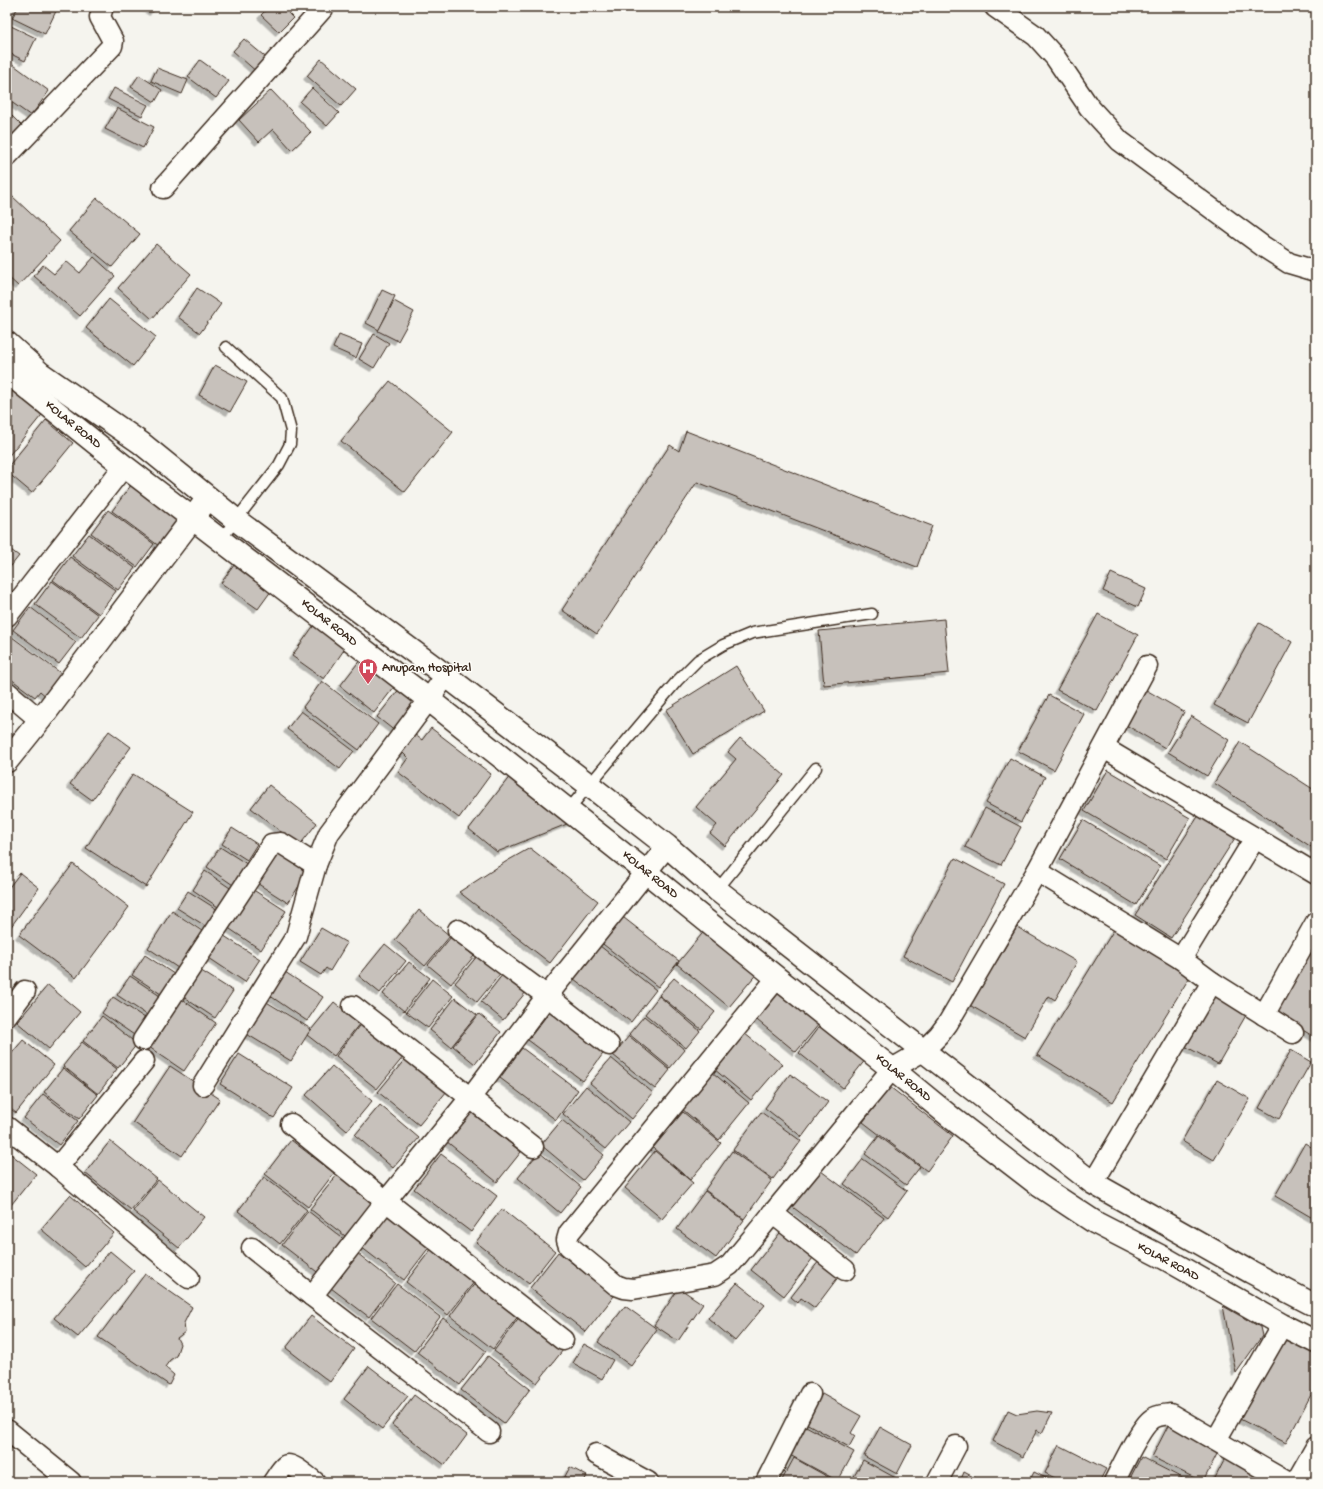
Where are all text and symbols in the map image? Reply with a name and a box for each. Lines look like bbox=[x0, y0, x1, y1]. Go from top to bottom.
street label: KOLAR ROAD bbox=[42, 398, 105, 453]
street label: KOLAR ROAD bbox=[298, 596, 361, 650]
hospital icon: Anupam Hospital bbox=[357, 657, 379, 685]
place label: Anupam Hospital bbox=[382, 661, 472, 676]
street label: KOLAR ROAD bbox=[619, 848, 682, 903]
street label: KOLAR ROAD bbox=[872, 1051, 935, 1106]
street label: KOLAR ROAD bbox=[1134, 1239, 1202, 1285]

